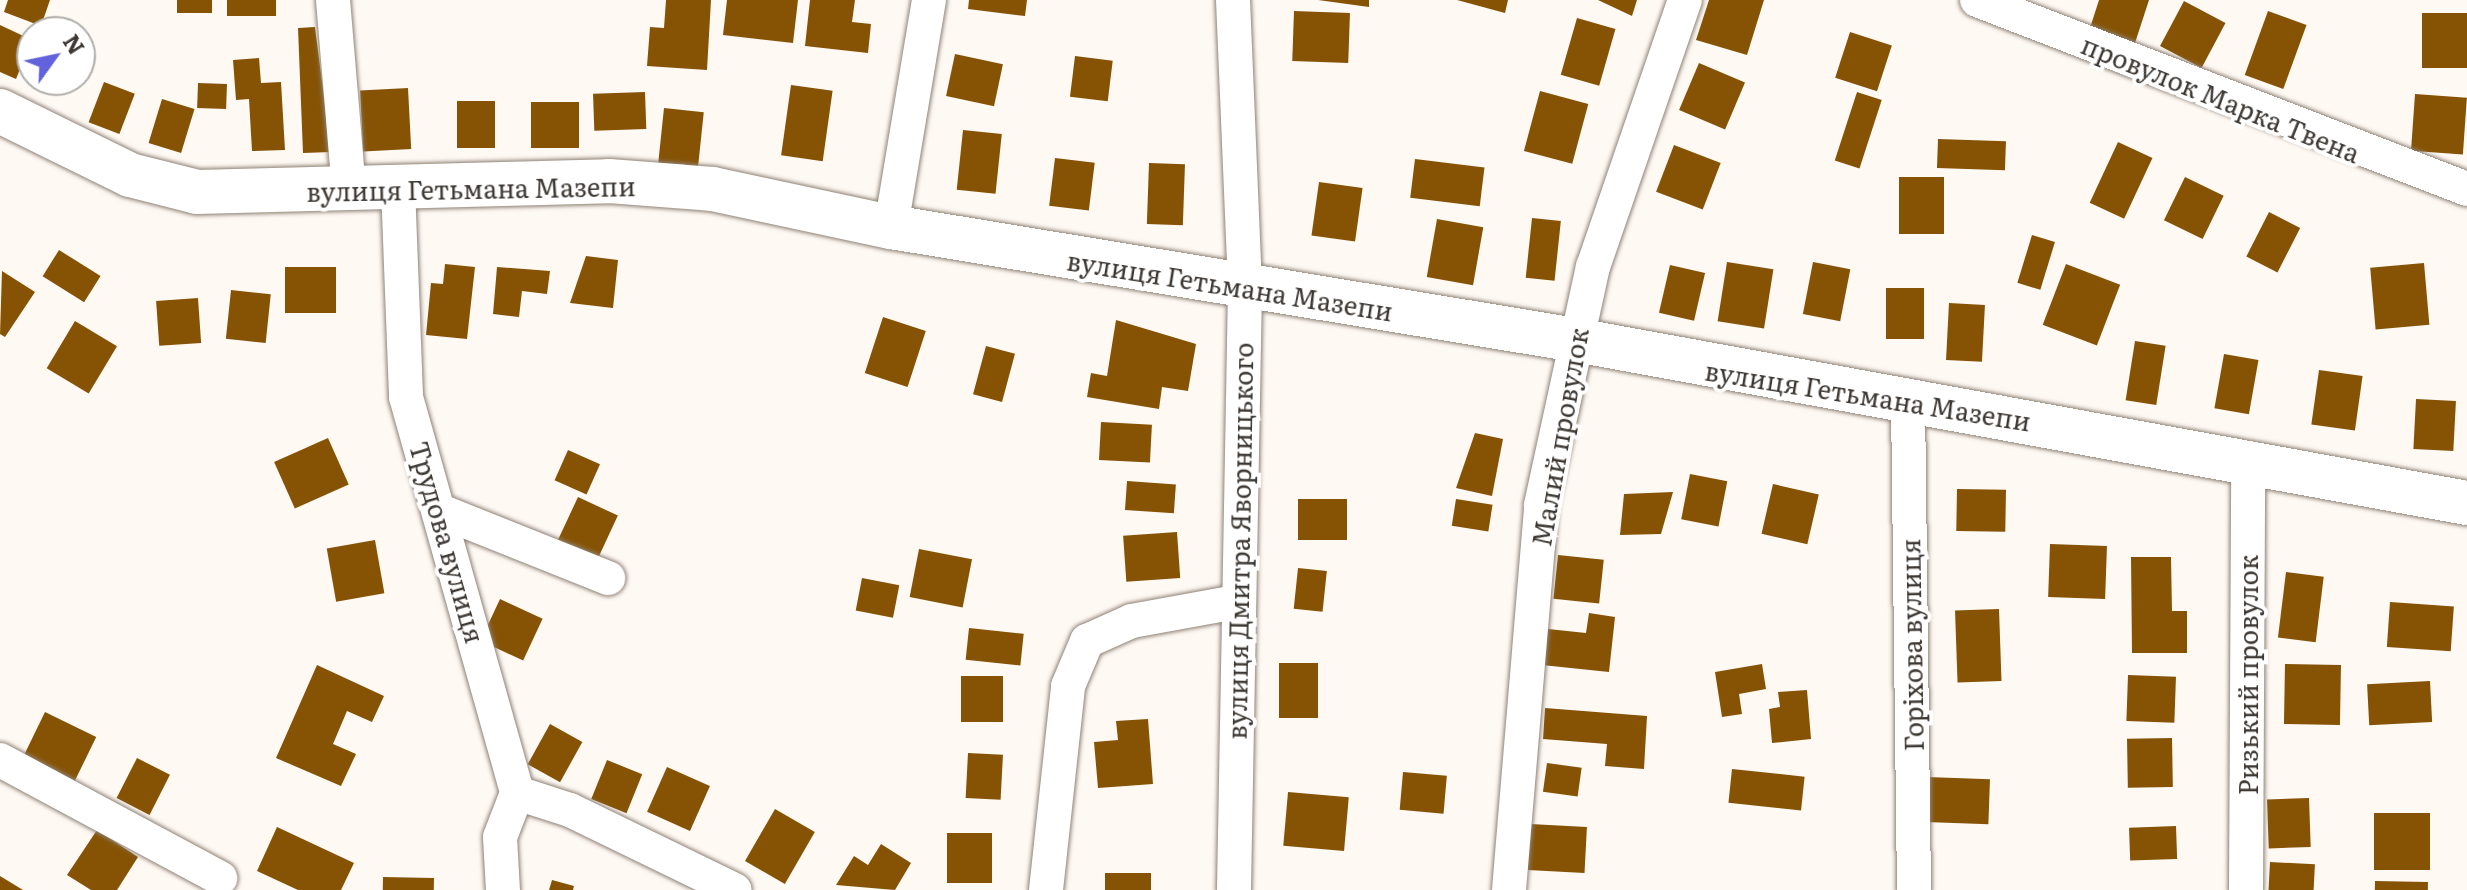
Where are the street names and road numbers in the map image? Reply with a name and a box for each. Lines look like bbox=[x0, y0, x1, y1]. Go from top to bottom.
street label: провулок Марка Твена bbox=[2077, 28, 2365, 168]
street label: вулиця Гетьмана Мазепи bbox=[306, 170, 636, 206]
street label: вулиця Гетьмана Мазепи bbox=[1065, 244, 1395, 326]
street label: Малий провулок bbox=[1524, 325, 1594, 549]
street label: вулиця Дмитра Яворницького bbox=[1220, 342, 1258, 740]
street label: вулиця Гетьмана Мазепи bbox=[1703, 354, 2033, 436]
street label: Трудова вулиця bbox=[404, 438, 492, 646]
street label: Горіхова вулиця bbox=[1894, 538, 1928, 752]
street label: Ризький провулок bbox=[2231, 555, 2263, 795]

